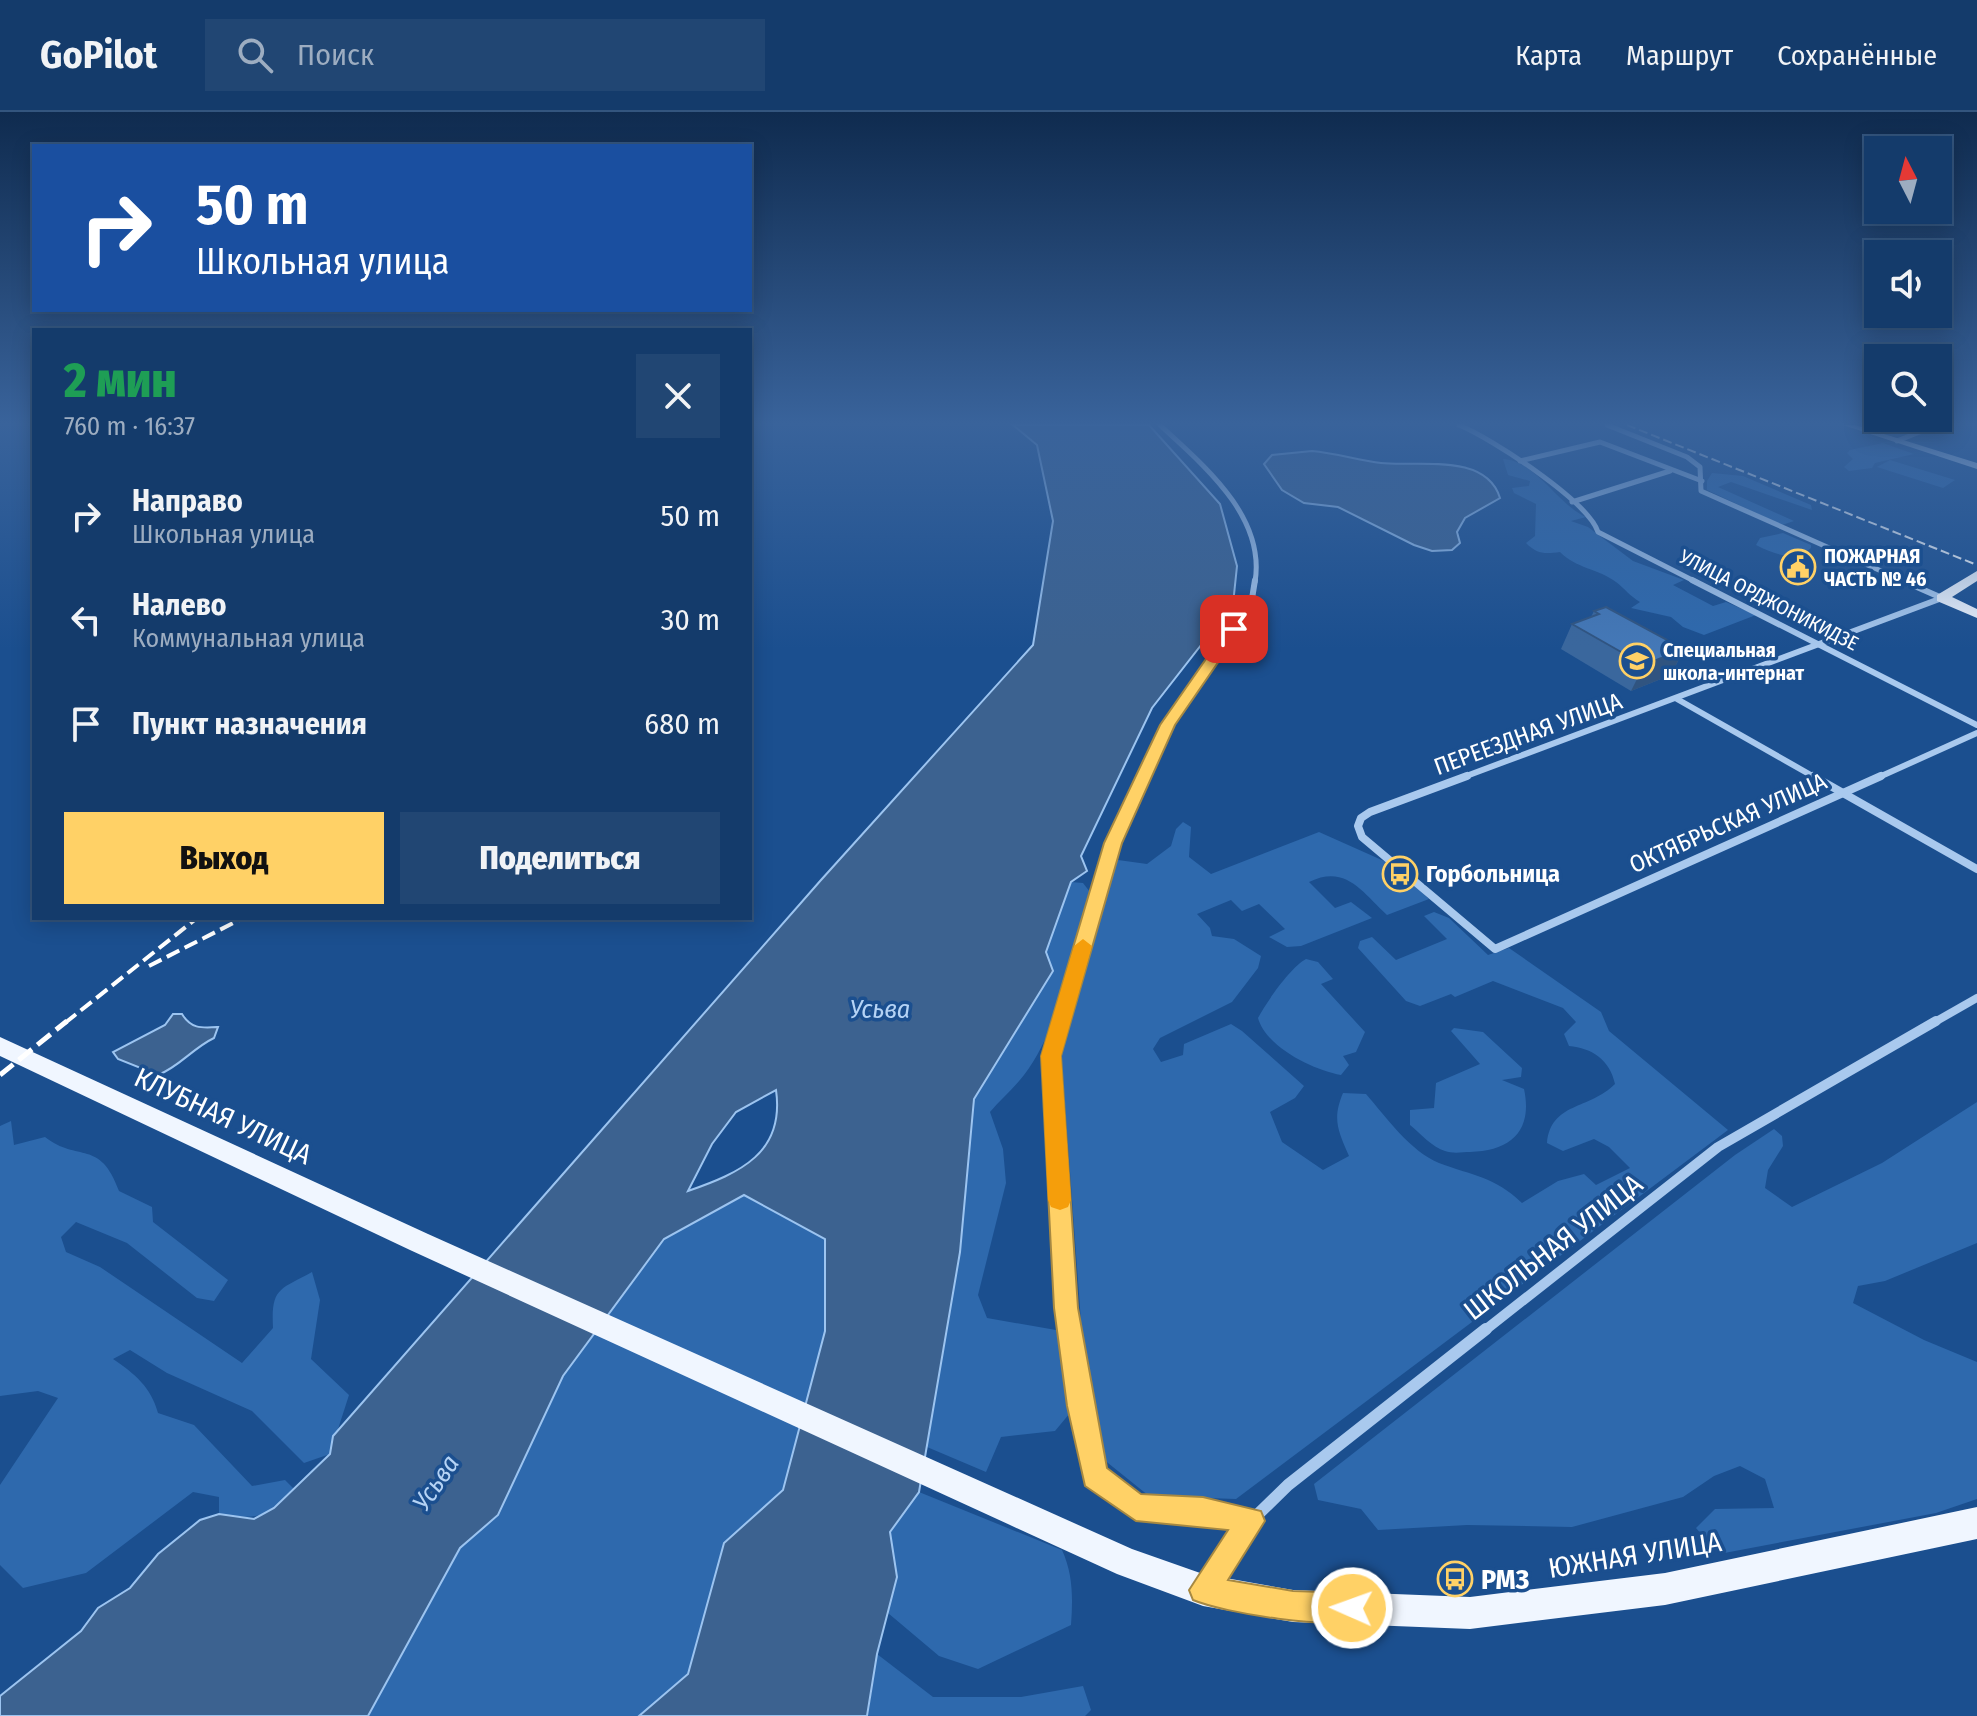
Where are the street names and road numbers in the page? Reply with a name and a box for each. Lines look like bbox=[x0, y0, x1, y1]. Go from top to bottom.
street label: УЛИЦА ОРДЖОНИКИДЗЕ bbox=[1675, 544, 1863, 656]
street label: ПЕРЕЕЗДНАЯ УЛИЦА bbox=[1430, 687, 1626, 781]
street label: ОКТЯБРЬСКАЯ УЛИЦА bbox=[1625, 767, 1831, 879]
street label: КЛУБНАЯ УЛИЦА bbox=[129, 1061, 317, 1172]
street label: ШКОЛЬНАЯ УЛИЦА bbox=[1457, 1167, 1649, 1327]
street label: ЮЖНАЯ УЛИЦА bbox=[1546, 1525, 1724, 1585]

